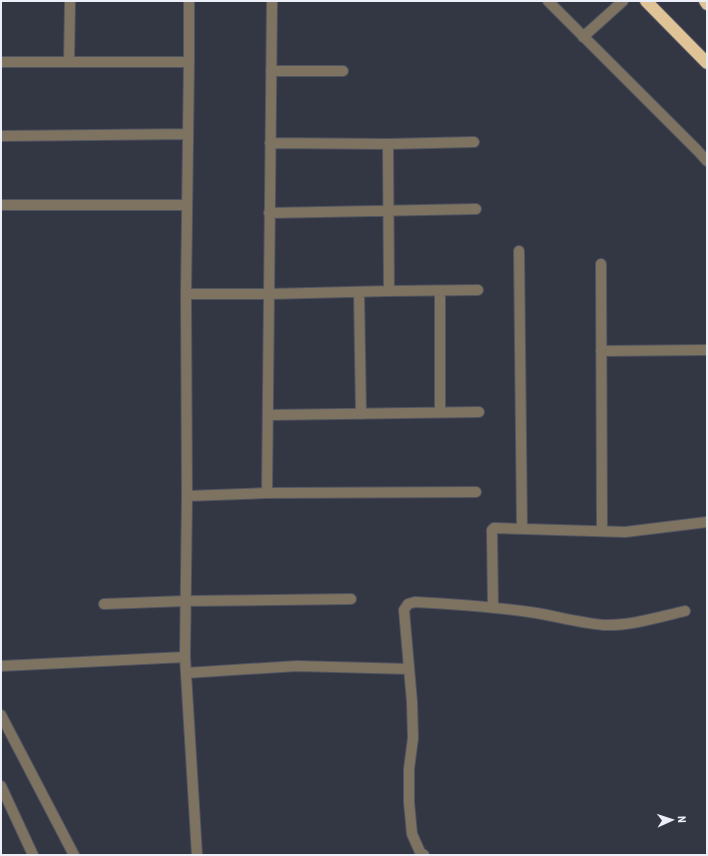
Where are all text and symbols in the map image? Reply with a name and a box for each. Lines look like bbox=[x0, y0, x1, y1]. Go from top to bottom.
north arrow bbox=[652, 800, 692, 840]
text: N bbox=[675, 816, 688, 823]

